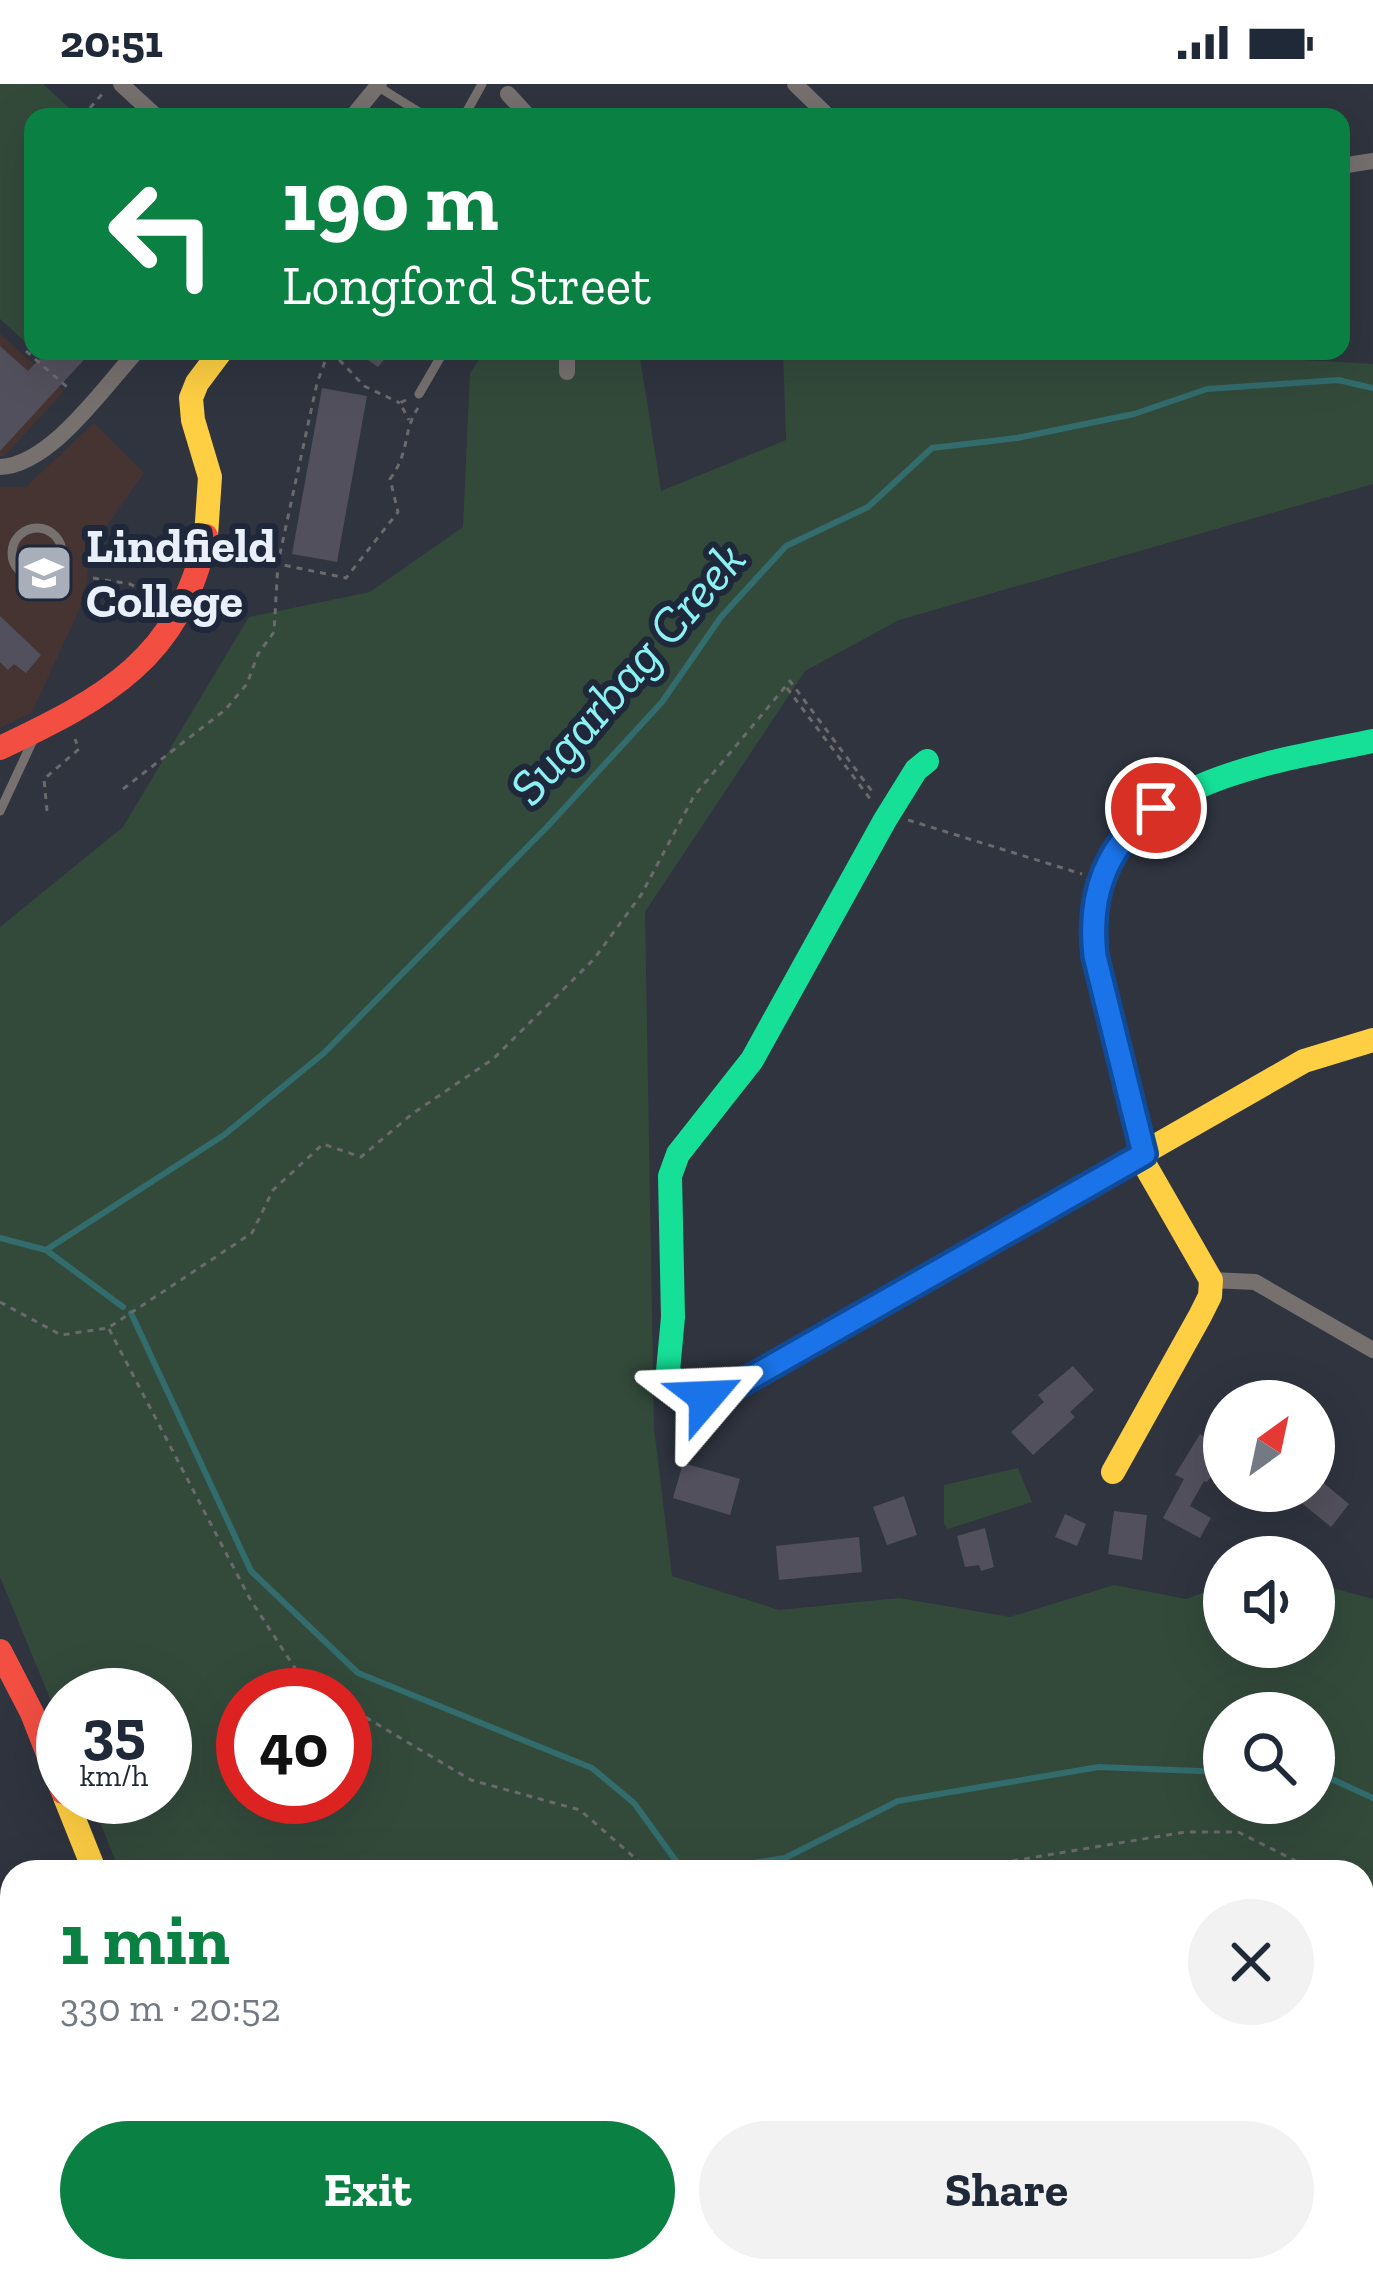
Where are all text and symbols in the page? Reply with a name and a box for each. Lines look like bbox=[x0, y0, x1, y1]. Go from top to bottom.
text: 20:51 bbox=[60, 15, 163, 69]
text: 190 m bbox=[282, 151, 499, 252]
icon: left bbox=[84, 156, 240, 312]
text: Longford Street bbox=[282, 253, 651, 318]
place label: Lindfield College bbox=[86, 517, 276, 629]
water label: Sugarbag Creek bbox=[496, 529, 758, 817]
school or university icon: Lindfield College bbox=[13, 542, 75, 604]
pin bbox=[1105, 757, 1207, 859]
icon: arrive bbox=[1123, 775, 1189, 841]
position arrow bbox=[643, 1334, 769, 1460]
north arrow bbox=[1203, 1380, 1335, 1512]
map controls bbox=[1203, 1380, 1335, 1824]
button: sound bbox=[1203, 1536, 1335, 1668]
speed limit sign: 40 bbox=[216, 1668, 372, 1824]
button: search bbox=[1203, 1692, 1335, 1824]
text: 35 bbox=[82, 1695, 146, 1767]
text: km/h bbox=[80, 1758, 148, 1794]
text: 1 min bbox=[60, 1896, 230, 1982]
button: close bbox=[1188, 1899, 1314, 2025]
text: 330 m · 20:52 bbox=[60, 1984, 281, 2031]
button: Exit bbox=[60, 2121, 675, 2259]
button: Share bbox=[699, 2121, 1314, 2259]

